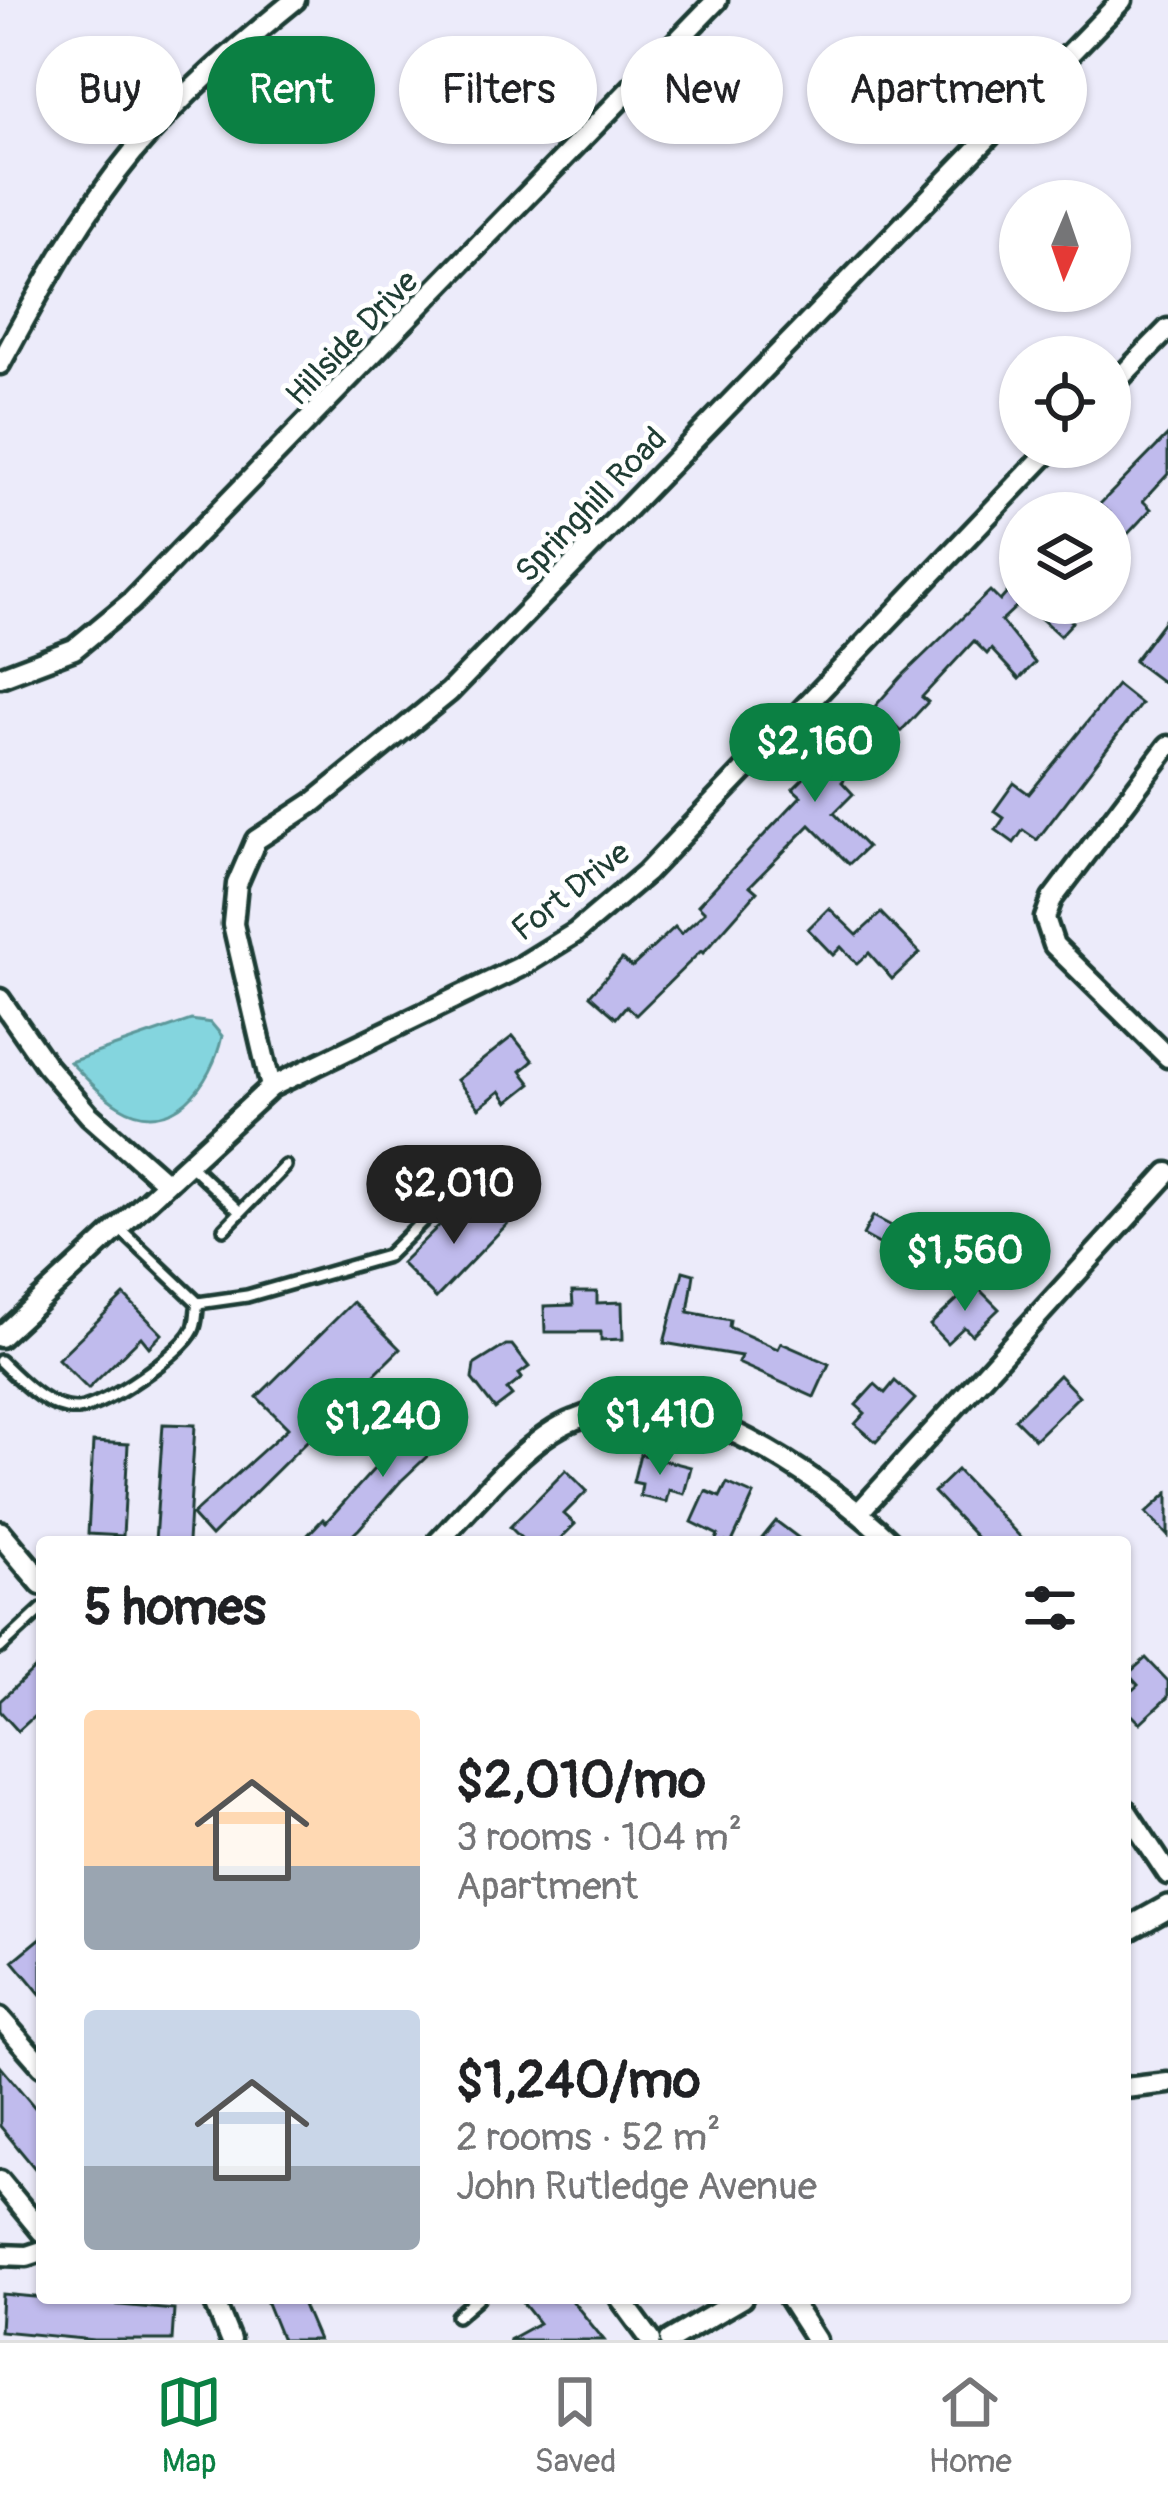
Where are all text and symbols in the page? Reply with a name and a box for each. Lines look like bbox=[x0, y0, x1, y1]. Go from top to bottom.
chip: Buy bbox=[36, 36, 183, 144]
chip: Rent bbox=[207, 36, 375, 144]
chip: Filters bbox=[399, 36, 597, 144]
chip: New bbox=[621, 36, 783, 144]
chip: Apartment bbox=[807, 36, 1087, 144]
north arrow bbox=[999, 180, 1131, 312]
map controls bbox=[999, 180, 1131, 624]
street label: Hillside Drive bbox=[277, 261, 427, 415]
button: locate bbox=[999, 336, 1131, 468]
street label: Springhill Road bbox=[507, 419, 676, 591]
button: layers bbox=[999, 492, 1131, 624]
pin: $2,160 bbox=[717, 703, 913, 805]
text: $2,160 bbox=[756, 717, 874, 766]
street label: Fort Drive bbox=[504, 832, 638, 950]
pin: $2,010 bbox=[356, 1145, 552, 1247]
text: $2,010 bbox=[393, 1159, 515, 1208]
pin: $1,560 bbox=[867, 1212, 1063, 1314]
text: $1,560 bbox=[907, 1226, 1023, 1275]
pin: $1,410 bbox=[562, 1376, 758, 1478]
pin: $1,240 bbox=[285, 1378, 481, 1480]
text: $1,410 bbox=[605, 1390, 715, 1439]
text: $1,240 bbox=[324, 1392, 442, 1441]
icon: filters bbox=[1017, 1575, 1083, 1641]
text: 5 homes bbox=[84, 1576, 266, 1640]
text: $2,010/mo bbox=[456, 1749, 706, 1813]
icon: home bbox=[180, 1758, 324, 1902]
text: 3 rooms · 104 m² bbox=[456, 1813, 742, 1862]
text: Apartment bbox=[456, 1862, 638, 1911]
text: $1,240/mo bbox=[456, 2049, 700, 2113]
icon: home bbox=[180, 2058, 324, 2202]
text: 2 rooms · 52 m² bbox=[456, 2113, 721, 2162]
text: John Rutledge Avenue bbox=[456, 2162, 817, 2211]
tab: Map bbox=[156, 2369, 222, 2482]
tab: Saved bbox=[534, 2369, 616, 2482]
tab: Home bbox=[929, 2369, 1012, 2482]

